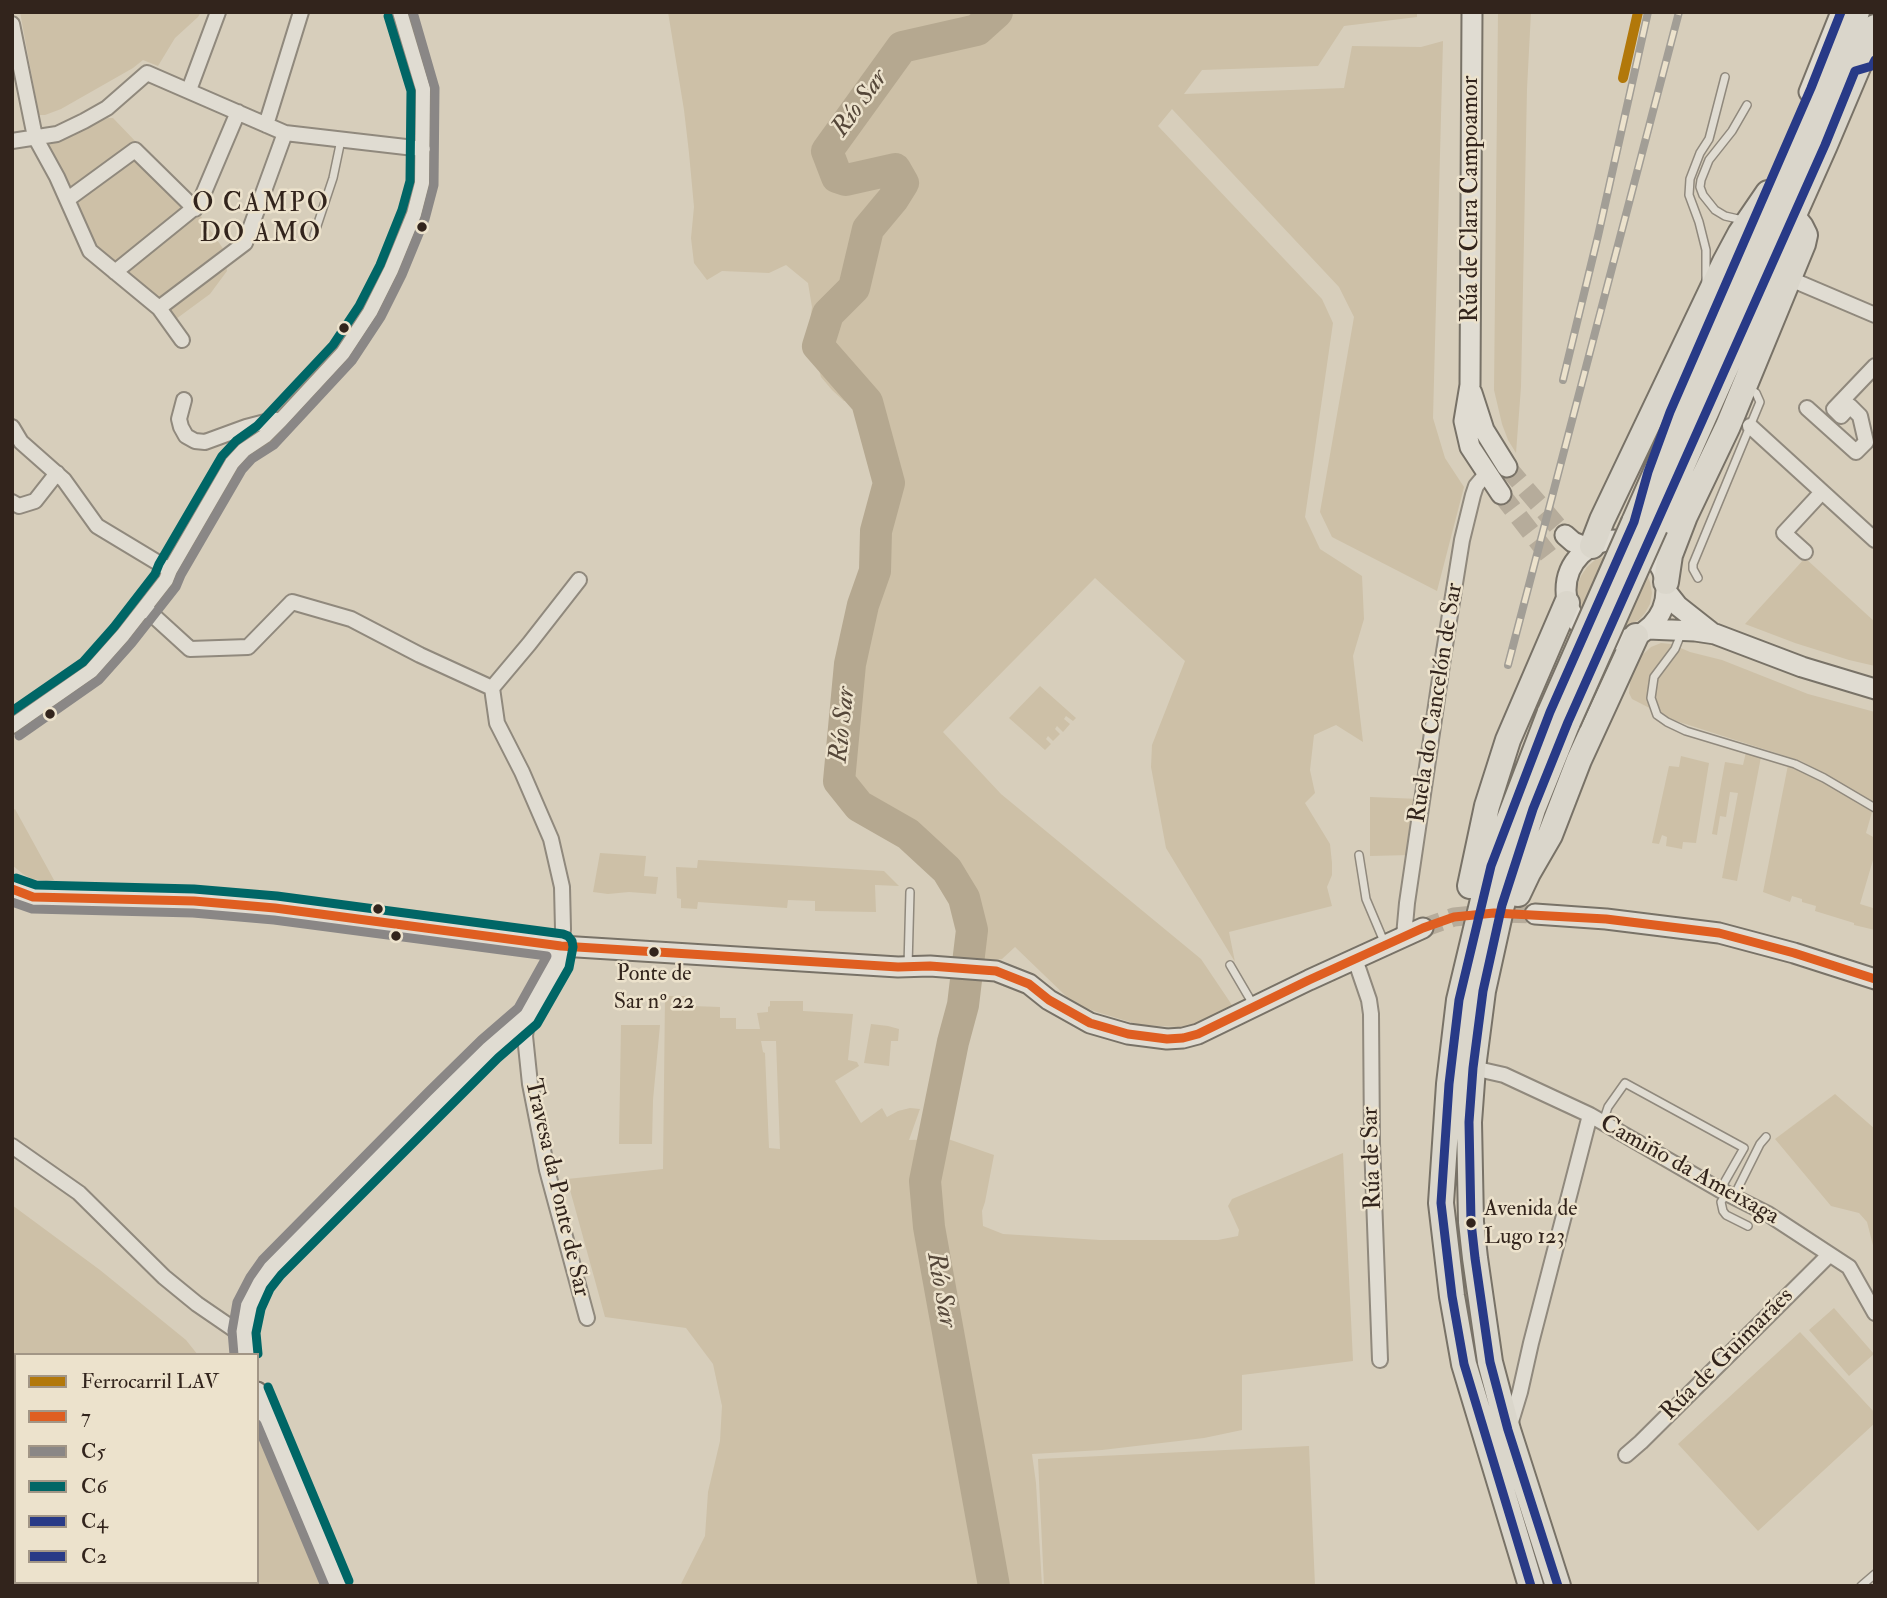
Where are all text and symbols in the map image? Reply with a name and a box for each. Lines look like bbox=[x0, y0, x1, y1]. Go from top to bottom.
water label: Río Sar bbox=[826, 64, 896, 144]
street label: Rúa de Clara Campoamor bbox=[1458, 75, 1486, 323]
district label: O CAMPO DO AMO bbox=[193, 189, 329, 250]
unlabelled marker bbox=[415, 220, 429, 234]
unlabelled marker bbox=[337, 321, 351, 335]
street label: Ruela do Cancelón de Sar bbox=[1404, 581, 1470, 825]
water label: Río Sar bbox=[825, 686, 863, 764]
unlabelled marker bbox=[43, 707, 57, 721]
unlabelled marker bbox=[371, 902, 385, 916]
unlabelled marker bbox=[389, 929, 403, 943]
marker: Ponte de Sar nº 22 bbox=[647, 945, 661, 959]
place label: Ponte de Sar nº 22 bbox=[614, 962, 694, 1014]
street label: Travesa da Ponte de Sar bbox=[517, 1076, 595, 1300]
street label: Rúa de Sar bbox=[1357, 1106, 1389, 1210]
street label: Camiño da Ameixaga bbox=[1594, 1110, 1784, 1232]
place label: Avenida de Lugo 123 bbox=[1484, 1197, 1578, 1248]
marker: Avenida de Lugo 123 bbox=[1464, 1216, 1478, 1230]
water label: Río Sar bbox=[918, 1250, 962, 1330]
street label: Rúa de Guimarães bbox=[1656, 1283, 1800, 1427]
legend bbox=[14, 1353, 259, 1584]
text: Ferrocarril LAV bbox=[81, 1368, 219, 1395]
text: 7 bbox=[81, 1403, 91, 1430]
text: C5 bbox=[81, 1438, 106, 1465]
text: C6 bbox=[81, 1473, 107, 1500]
text: C4 bbox=[81, 1508, 108, 1535]
text: C2 bbox=[81, 1543, 107, 1570]

